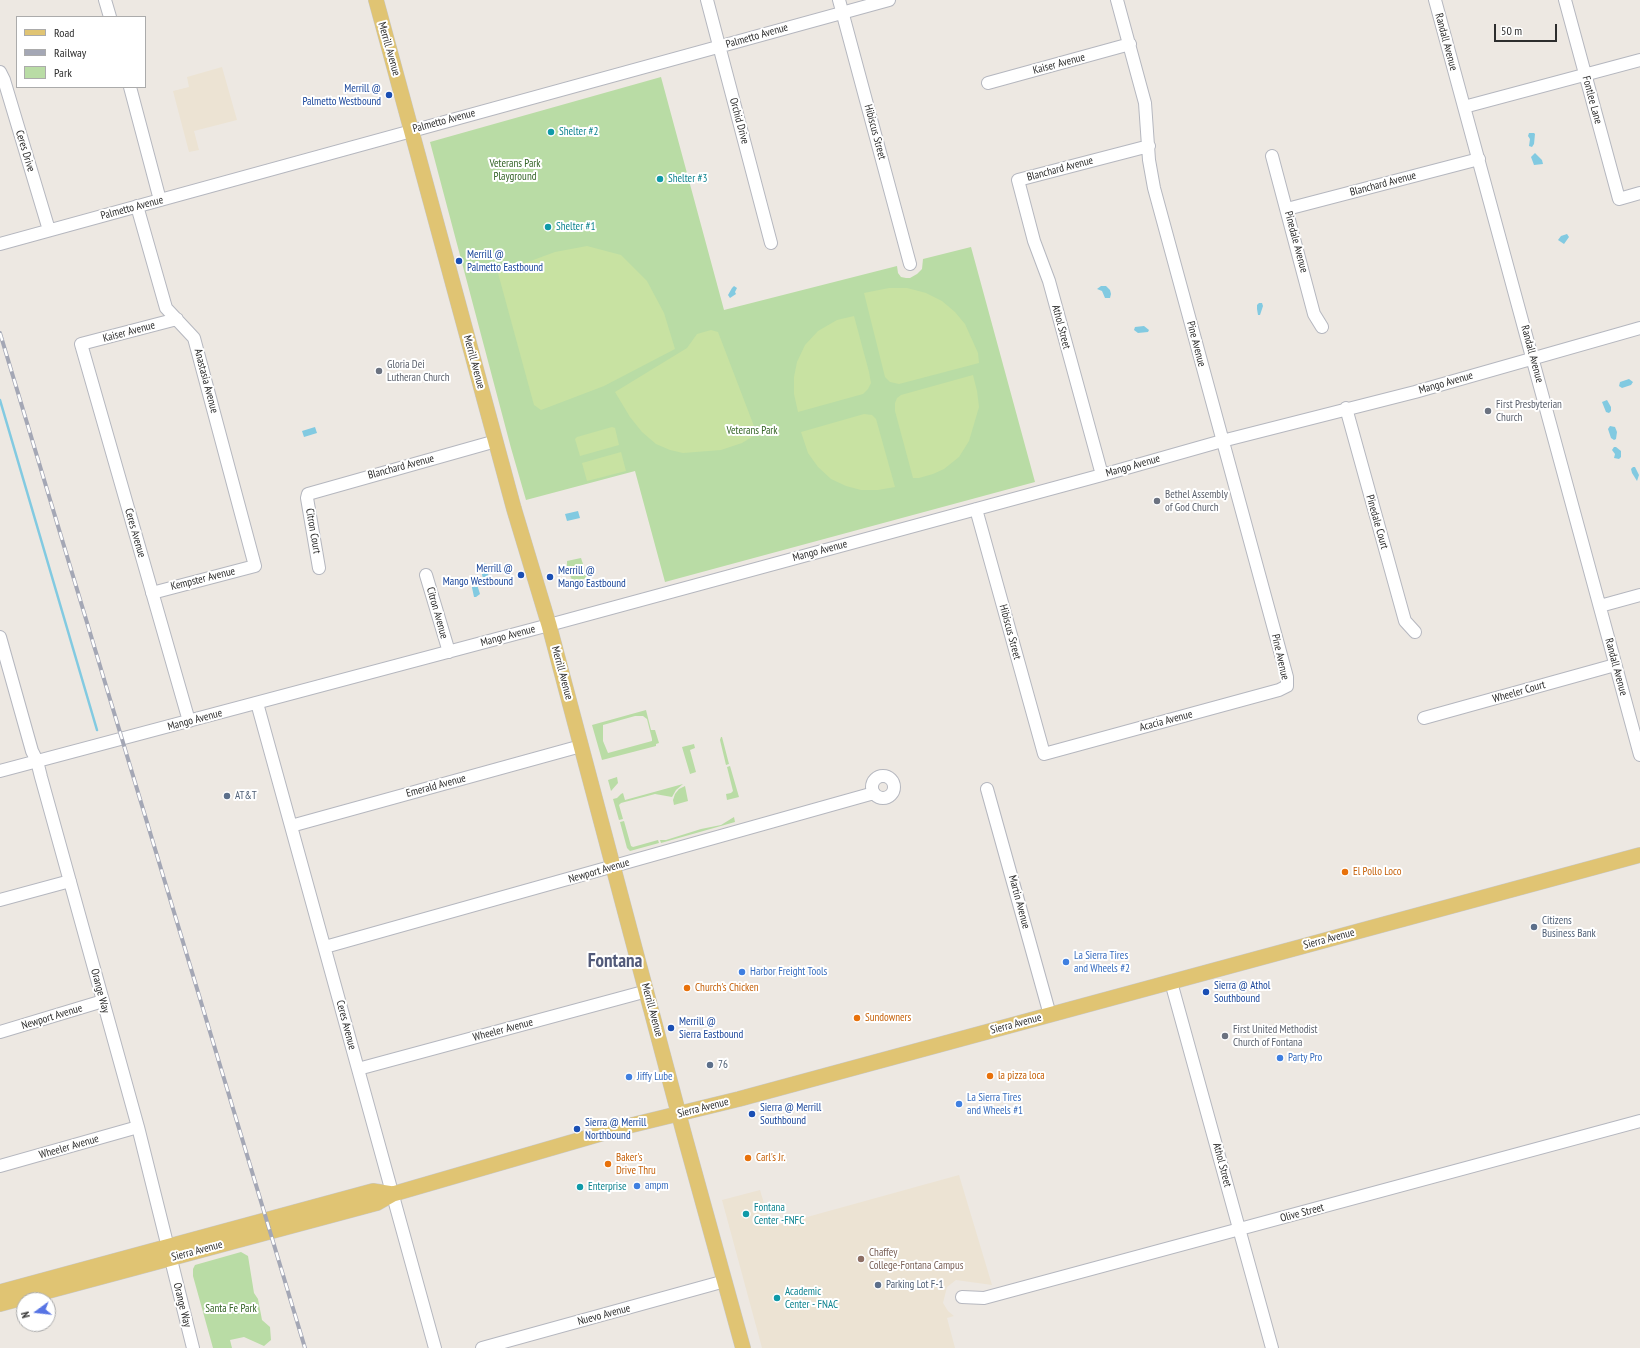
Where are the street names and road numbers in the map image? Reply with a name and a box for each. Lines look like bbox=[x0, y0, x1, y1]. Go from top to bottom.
street label: Randall Avenue bbox=[1432, 12, 1460, 72]
street label: Merrill Avenue bbox=[375, 21, 403, 77]
street label: Palmetto Avenue bbox=[724, 21, 790, 51]
street label: Kaiser Avenue bbox=[1031, 51, 1087, 77]
street label: Fontlee Lane bbox=[1579, 75, 1605, 125]
street label: Orchid Drive bbox=[727, 96, 751, 146]
street label: Hibiscus Street bbox=[861, 103, 889, 161]
street label: Palmetto Avenue bbox=[411, 106, 477, 136]
street label: Ceres Drive bbox=[12, 129, 38, 173]
street label: Blanchard Avenue bbox=[1025, 154, 1095, 184]
street label: Blanchard Avenue bbox=[1348, 169, 1418, 199]
street label: Palmetto Avenue bbox=[99, 193, 165, 223]
street label: Pinedale Avenue bbox=[1281, 210, 1311, 274]
street label: Athol Street bbox=[1049, 303, 1073, 351]
street label: Kaiser Avenue bbox=[101, 319, 157, 345]
street label: Pine Avenue bbox=[1184, 320, 1208, 368]
street label: Randall Avenue bbox=[1518, 324, 1546, 384]
street label: Merrill Avenue bbox=[460, 334, 488, 390]
street label: Anastasia Avenue bbox=[191, 347, 221, 415]
street label: Mango Avenue bbox=[1417, 369, 1475, 397]
street label: Blanchard Avenue bbox=[366, 452, 436, 482]
street label: Mango Avenue bbox=[1104, 452, 1162, 480]
street label: Pinedale Court bbox=[1363, 493, 1391, 551]
street label: Ceres Avenue bbox=[122, 507, 148, 559]
street label: Citron Court bbox=[303, 507, 323, 555]
street label: Mango Avenue bbox=[791, 537, 849, 565]
street label: Kempster Avenue bbox=[169, 565, 237, 593]
street label: Citron Avenue bbox=[423, 586, 451, 640]
street label: Hibiscus Street bbox=[996, 603, 1024, 661]
street label: Mango Avenue bbox=[479, 622, 537, 650]
street label: Pine Avenue bbox=[1268, 633, 1292, 681]
street label: Randall Avenue bbox=[1602, 637, 1630, 697]
street label: Merrill Avenue bbox=[548, 645, 576, 701]
street label: Wheeler Court bbox=[1491, 678, 1547, 706]
street label: Mango Avenue bbox=[166, 706, 224, 734]
street label: Acacia Avenue bbox=[1138, 708, 1194, 734]
street label: Emerald Avenue bbox=[405, 772, 467, 800]
street label: Newport Avenue bbox=[567, 856, 631, 886]
street label: Martin Avenue bbox=[1005, 874, 1033, 930]
street label: Sierra Avenue bbox=[1302, 926, 1356, 952]
street label: Orange Way bbox=[88, 967, 112, 1015]
street label: Merrill Avenue bbox=[638, 982, 666, 1038]
street label: Ceres Avenue bbox=[333, 999, 359, 1051]
street label: Newport Avenue bbox=[20, 1002, 84, 1032]
street label: Sierra Avenue bbox=[989, 1011, 1043, 1037]
street label: Wheeler Avenue bbox=[472, 1016, 534, 1044]
street label: Sierra Avenue bbox=[676, 1095, 730, 1121]
street label: Wheeler Avenue bbox=[38, 1132, 100, 1162]
street label: Athol Street bbox=[1210, 1141, 1234, 1189]
street label: Olive Street bbox=[1279, 1201, 1325, 1225]
street label: Sierra Avenue bbox=[170, 1238, 224, 1264]
street label: Orange Way bbox=[170, 1281, 194, 1329]
street label: Nuevo Avenue bbox=[576, 1302, 632, 1328]

